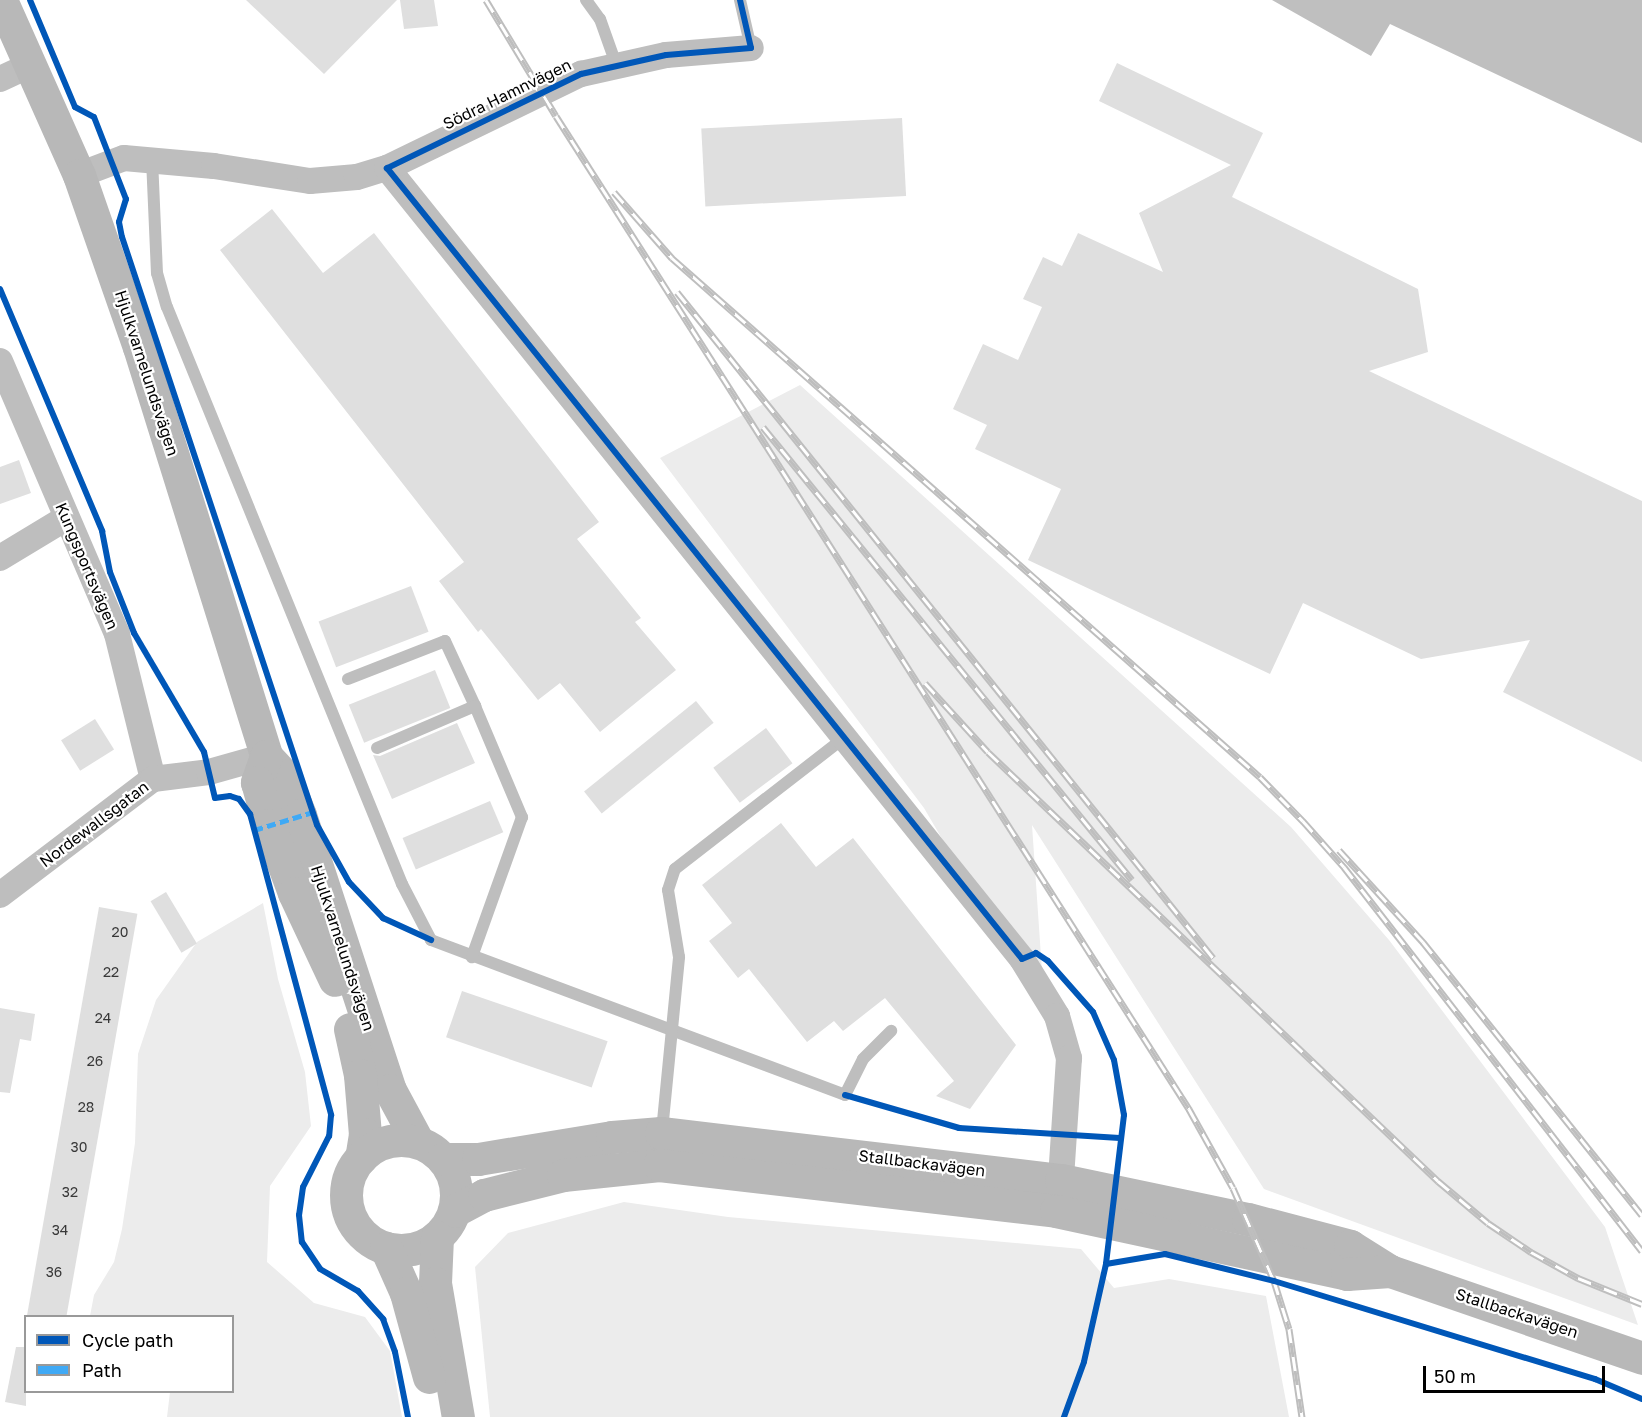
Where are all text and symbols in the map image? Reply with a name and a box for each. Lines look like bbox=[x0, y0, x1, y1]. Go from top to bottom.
street label: Södra Hamnvägen bbox=[440, 55, 574, 133]
street label: Hjulkvarnelundsvägen bbox=[111, 288, 183, 458]
street label: Kungsportsvägen bbox=[52, 500, 122, 632]
street label: Nordewallsgatan bbox=[36, 777, 152, 871]
street label: Hjulkvarnelundsvägen bbox=[307, 863, 379, 1033]
house number: 20 bbox=[112, 924, 128, 940]
house number: 22 bbox=[103, 964, 119, 980]
house number: 24 bbox=[95, 1010, 111, 1026]
house number: 26 bbox=[87, 1053, 103, 1069]
house number: 28 bbox=[78, 1099, 94, 1115]
house number: 30 bbox=[71, 1139, 87, 1155]
street label: Stallbackavägen bbox=[858, 1146, 986, 1180]
house number: 32 bbox=[62, 1184, 78, 1200]
house number: 34 bbox=[52, 1222, 68, 1238]
house number: 36 bbox=[46, 1264, 62, 1280]
street label: Stallbackavägen bbox=[1453, 1284, 1581, 1342]
legend bbox=[24, 1315, 234, 1393]
text: Cycle path bbox=[82, 1329, 174, 1351]
scale bar bbox=[1426, 1354, 1608, 1392]
text: Path bbox=[82, 1359, 122, 1381]
text: 50 m bbox=[1434, 1365, 1476, 1387]

